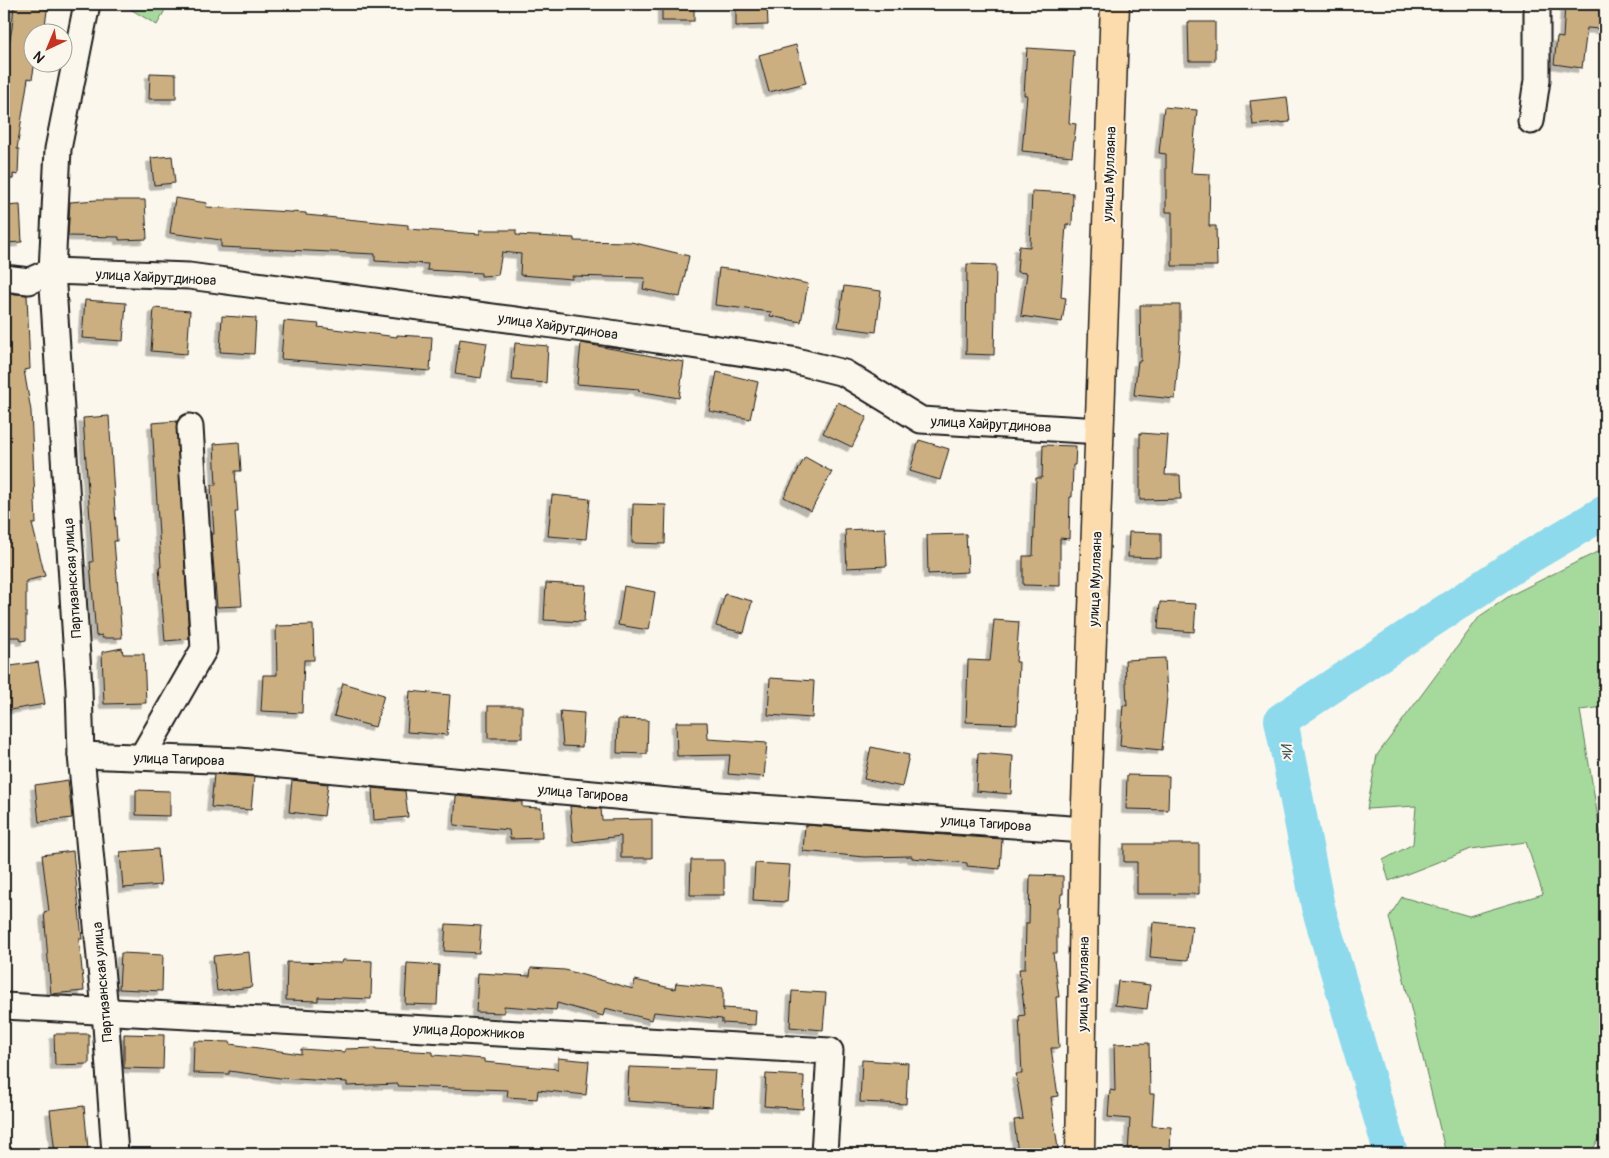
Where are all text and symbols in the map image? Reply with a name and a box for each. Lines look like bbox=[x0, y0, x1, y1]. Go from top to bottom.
north arrow bbox=[22, 22, 72, 72]
text: N bbox=[30, 48, 49, 66]
street label: улица Муллаяна bbox=[1099, 126, 1120, 223]
street label: улица Хайрутдинова bbox=[94, 266, 217, 289]
street label: улица Хайрутдинова bbox=[496, 310, 619, 343]
street label: улица Хайрутдинова bbox=[929, 413, 1052, 436]
street label: Партизанская улица bbox=[60, 517, 85, 639]
street label: улица Муллаяна bbox=[1085, 531, 1106, 628]
water label: Ик bbox=[1276, 741, 1298, 762]
street label: улица Тагирова bbox=[132, 749, 225, 770]
street label: улица Тагирова bbox=[536, 781, 629, 806]
street label: улица Тагирова bbox=[939, 812, 1032, 835]
street label: Партизанская улица bbox=[89, 921, 116, 1043]
street label: улица Муллаяна bbox=[1074, 936, 1093, 1033]
street label: улица Дорожников bbox=[412, 1020, 525, 1043]

